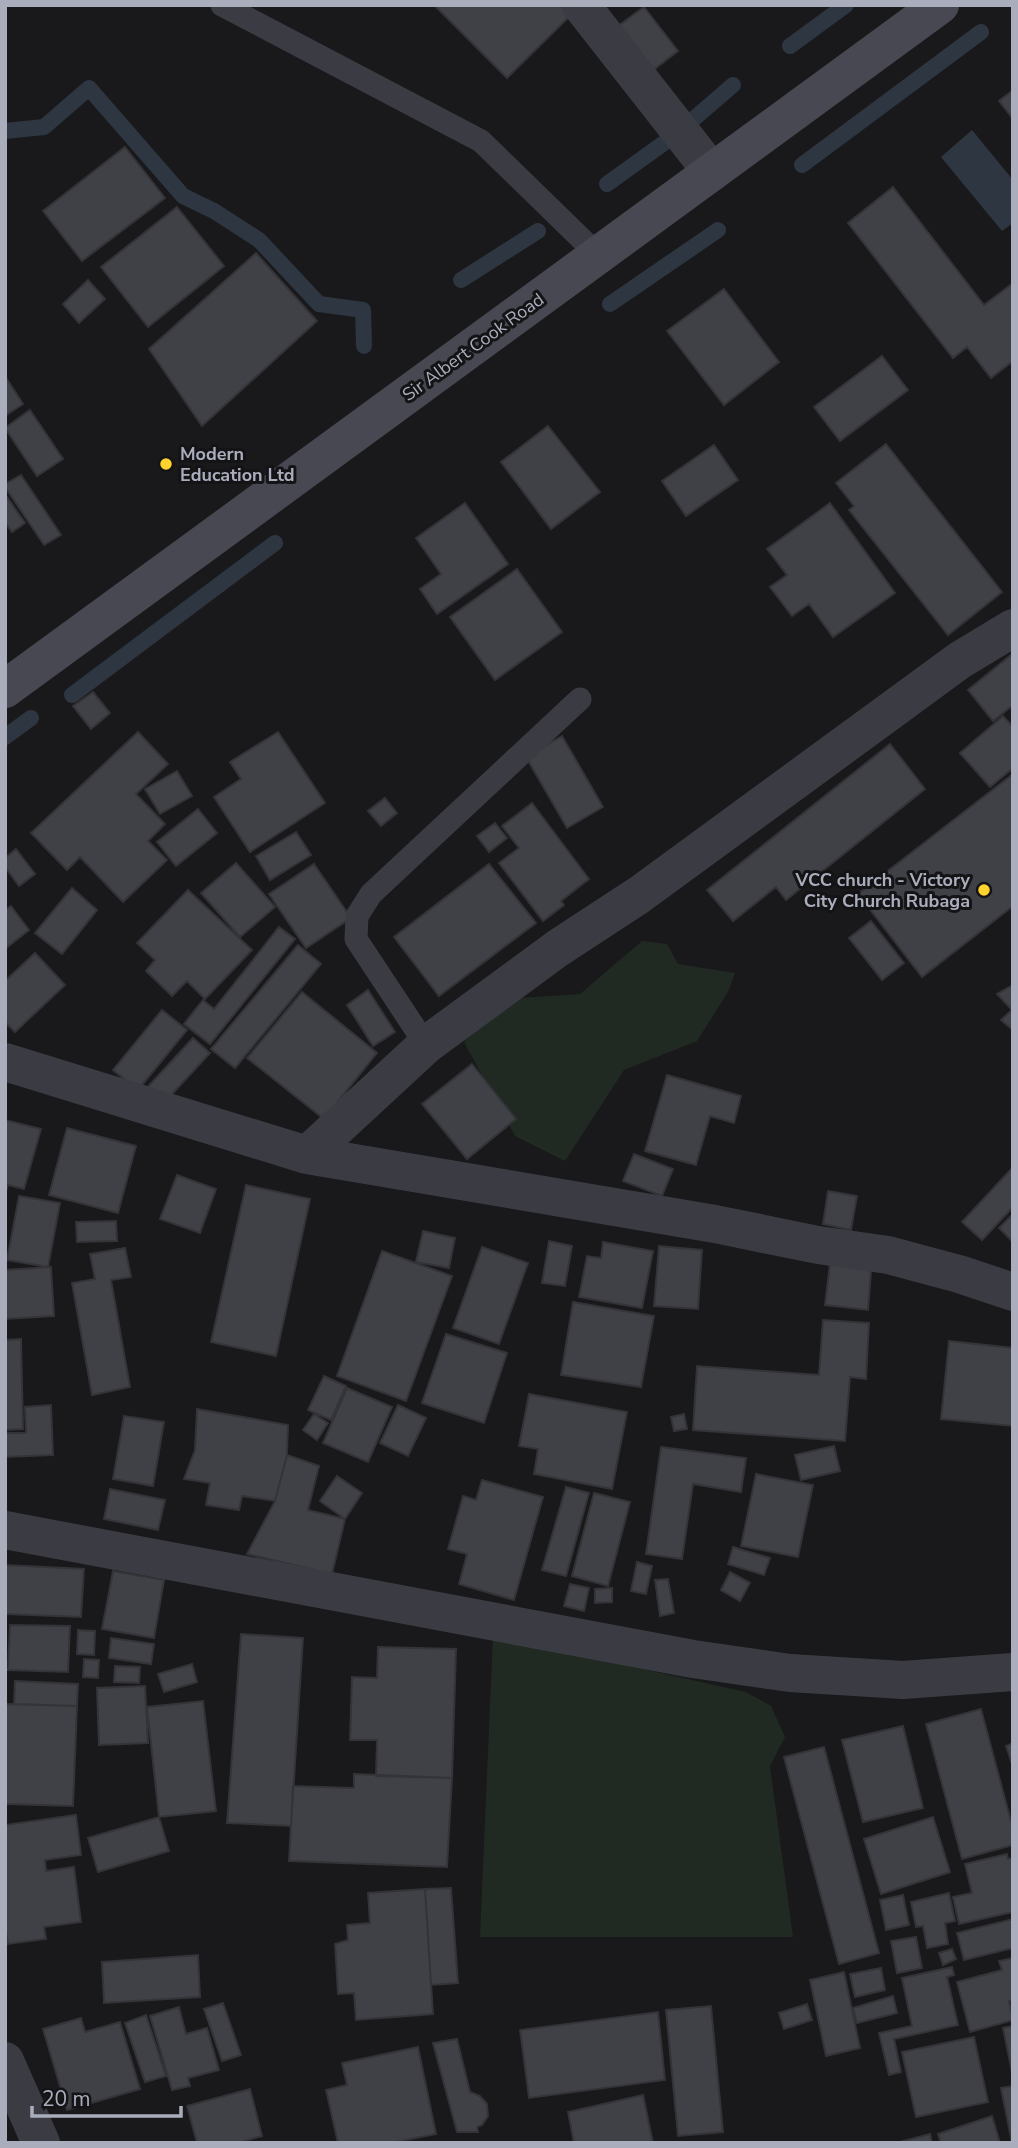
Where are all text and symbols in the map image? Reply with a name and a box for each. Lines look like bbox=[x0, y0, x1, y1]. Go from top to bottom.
street label: Sir Albert Cook Road bbox=[397, 287, 549, 407]
place label: Modern Education Ltd bbox=[180, 442, 295, 487]
marker: Modern Education Ltd bbox=[158, 456, 174, 472]
place label: VCC church - Victory City Church Rubaga bbox=[794, 868, 971, 913]
marker: VCC church - Victory City Church Rubaga bbox=[976, 882, 992, 898]
scale bar bbox=[32, 2074, 180, 2118]
text: 20 m bbox=[42, 2085, 91, 2113]

